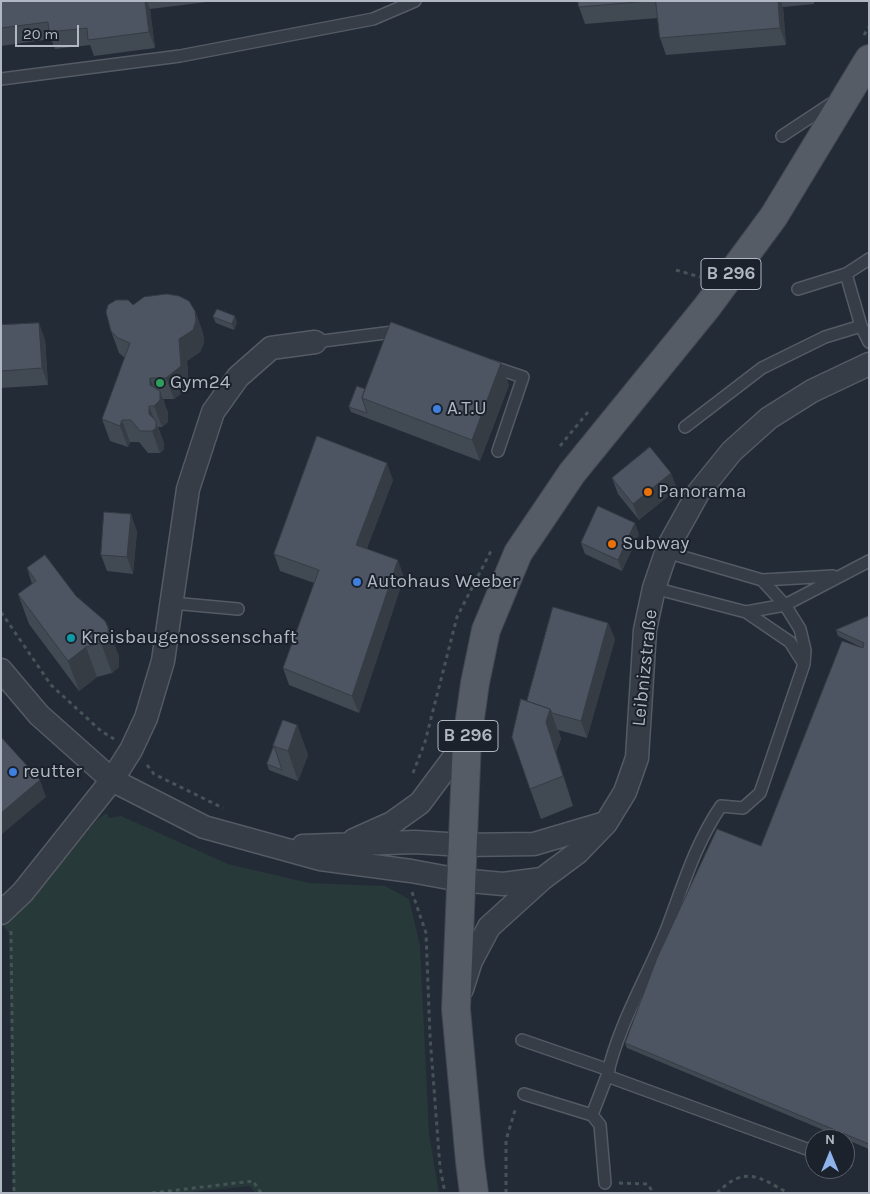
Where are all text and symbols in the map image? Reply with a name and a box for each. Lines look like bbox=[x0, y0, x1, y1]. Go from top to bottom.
scale bar bbox=[18, 15, 81, 47]
text: 20 m bbox=[23, 25, 58, 43]
road number: B 296 bbox=[701, 258, 761, 290]
place label: Gym24 bbox=[170, 372, 230, 394]
marker: Gym24 bbox=[154, 377, 166, 389]
place label: A.T.U bbox=[447, 398, 487, 420]
marker: A.T.U bbox=[431, 403, 443, 415]
place label: Panorama bbox=[658, 481, 746, 503]
marker: Panorama bbox=[642, 486, 654, 498]
place label: Subway bbox=[622, 533, 689, 555]
marker: Subway bbox=[606, 538, 618, 550]
place label: Autohaus Weeber bbox=[367, 571, 519, 593]
marker: Autohaus Weeber bbox=[351, 576, 363, 588]
street label: Leibnizstraße bbox=[628, 608, 662, 728]
place label: Kreisbaugenossenschaft bbox=[81, 627, 297, 649]
marker: Kreisbaugenossenschaft bbox=[65, 632, 77, 644]
road number: B 296 bbox=[438, 720, 498, 751]
place label: reutter bbox=[23, 761, 82, 783]
marker: reutter bbox=[7, 766, 19, 778]
north arrow bbox=[805, 1129, 855, 1179]
text: N bbox=[825, 1131, 835, 1148]

